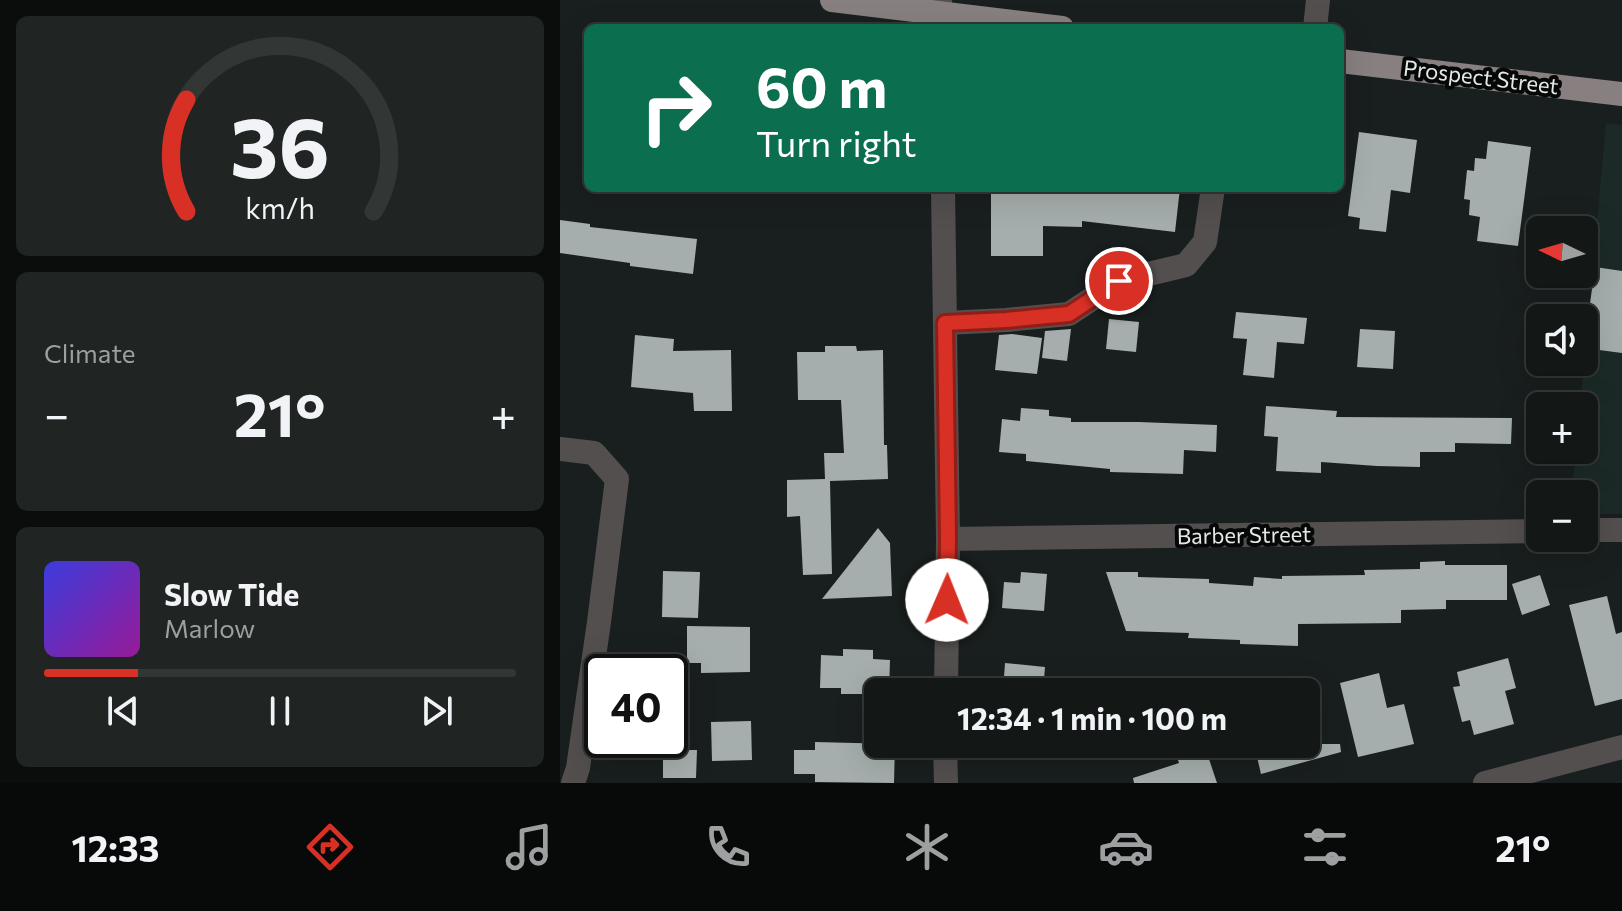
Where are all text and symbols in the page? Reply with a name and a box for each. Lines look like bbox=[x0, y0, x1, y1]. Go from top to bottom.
text: 60 m bbox=[756, 51, 887, 120]
street label: Prospect Street bbox=[1402, 54, 1560, 99]
icon: right bbox=[624, 56, 728, 160]
text: 36 bbox=[230, 92, 330, 194]
text: Turn right bbox=[756, 120, 917, 164]
text: km/h bbox=[245, 190, 315, 225]
north arrow bbox=[1526, 216, 1598, 288]
map controls bbox=[1526, 216, 1598, 552]
pin bbox=[1085, 247, 1153, 315]
icon: arrive bbox=[1097, 259, 1141, 303]
button: sound bbox=[1526, 304, 1598, 376]
text: Climate bbox=[44, 337, 136, 368]
text: 21° bbox=[234, 376, 326, 449]
text: − bbox=[44, 386, 69, 440]
text: + bbox=[490, 386, 516, 440]
button: + bbox=[1526, 392, 1598, 464]
button: − bbox=[1526, 480, 1598, 552]
street label: Barber Street bbox=[1177, 520, 1311, 549]
position arrow bbox=[905, 558, 989, 642]
text: Slow Tide bbox=[164, 575, 299, 612]
text: Marlow bbox=[164, 612, 255, 643]
speed limit sign: 40 bbox=[584, 654, 688, 758]
icon: previous bbox=[101, 689, 145, 733]
icon: pause bbox=[258, 689, 302, 733]
icon: next bbox=[415, 689, 459, 733]
text: 12:34 · 1 min · 100 m bbox=[957, 699, 1227, 736]
icon: directions bbox=[302, 819, 358, 875]
icon: music bbox=[501, 819, 557, 875]
icon: phone bbox=[700, 819, 756, 875]
icon: climate bbox=[899, 819, 955, 875]
icon: car bbox=[1098, 819, 1154, 875]
icon: filters bbox=[1297, 819, 1353, 875]
text: 12:33 bbox=[71, 825, 159, 869]
text: 21° bbox=[1495, 825, 1550, 869]

